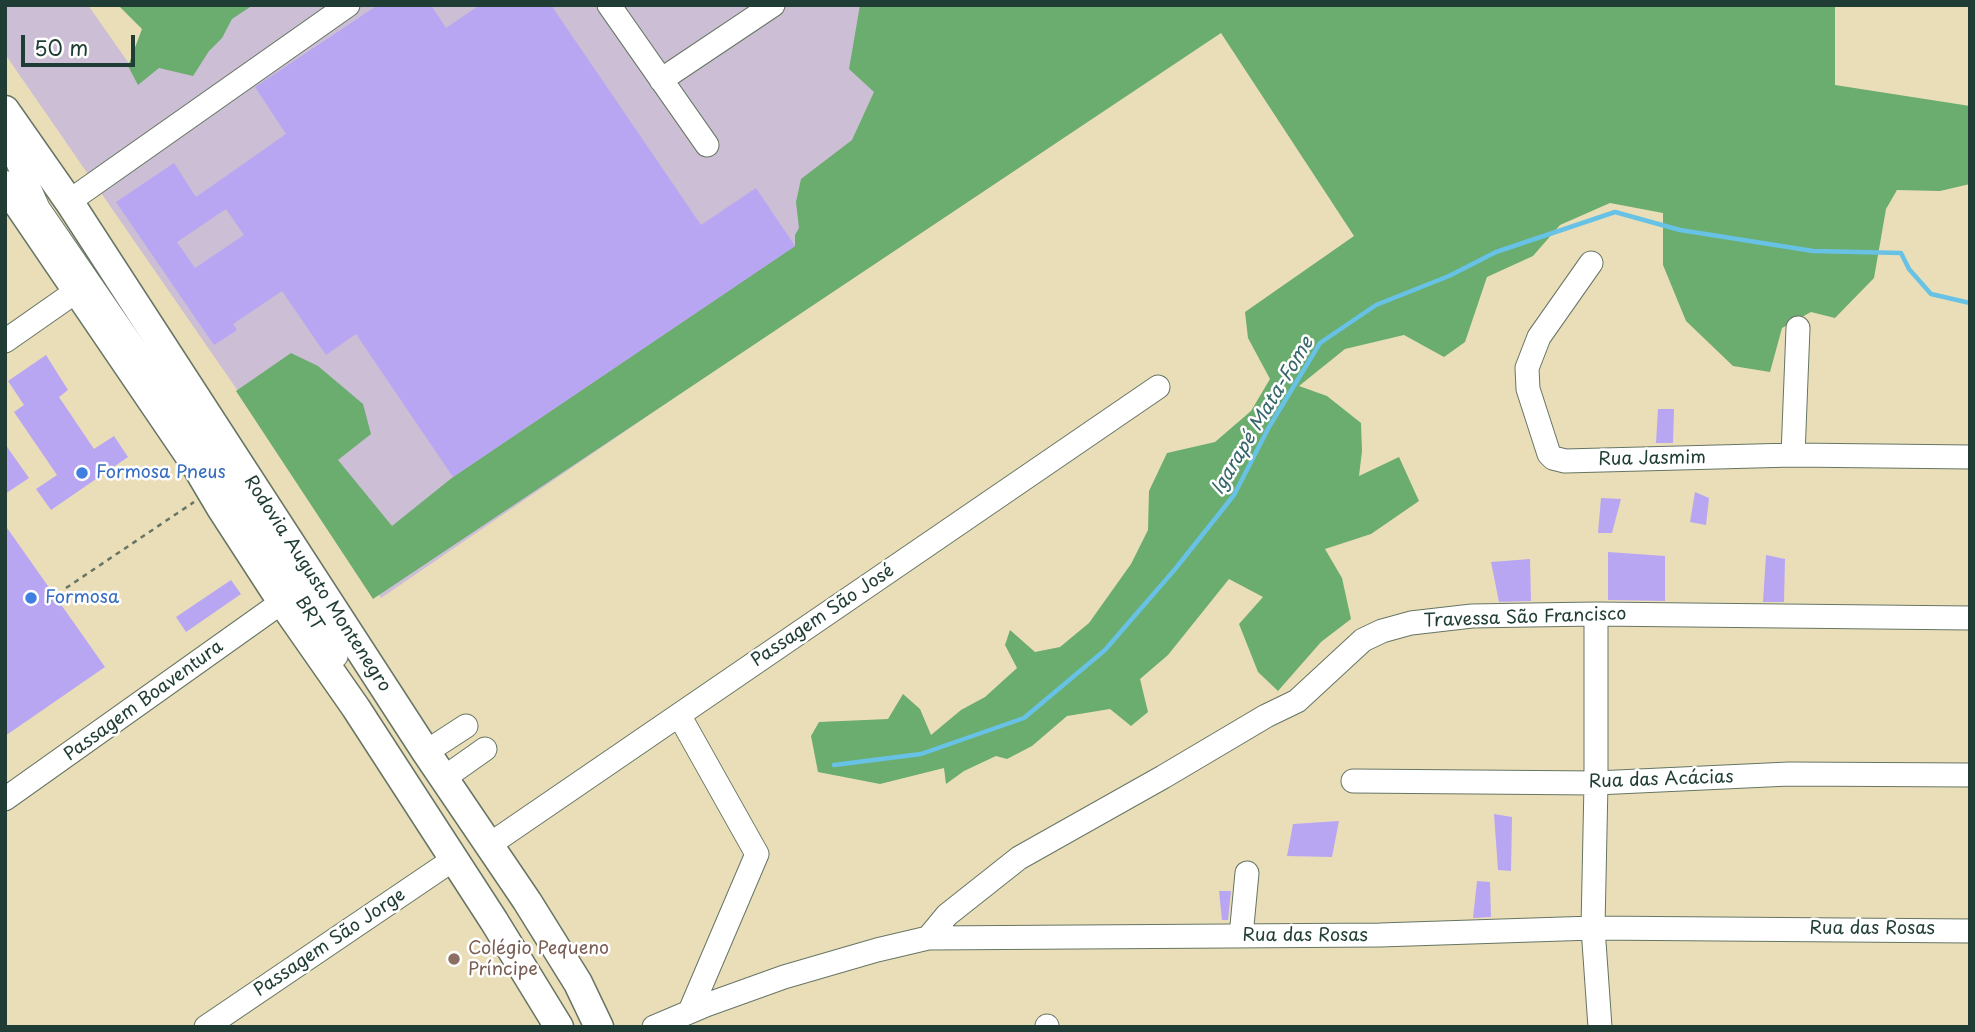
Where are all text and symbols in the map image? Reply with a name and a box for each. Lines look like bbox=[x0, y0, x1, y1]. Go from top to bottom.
scale bar bbox=[24, 21, 138, 65]
text: 50 m bbox=[34, 31, 88, 63]
water label: Igarapé Mata-Fome bbox=[1207, 333, 1319, 499]
street label: Rua Jasmim bbox=[1598, 447, 1706, 471]
place label: Formosa Pneus bbox=[96, 462, 226, 484]
marker: Formosa Pneus bbox=[74, 465, 90, 481]
street label: Rodovia Augusto Montenegro bbox=[239, 472, 395, 696]
street label: Passagem São José bbox=[748, 560, 898, 672]
place label: Formosa bbox=[45, 587, 119, 609]
marker: Formosa bbox=[23, 590, 39, 606]
street label: BRT bbox=[290, 593, 328, 635]
street label: Travessa São Francisco bbox=[1423, 604, 1627, 632]
street label: Passagem Boaventura bbox=[60, 636, 228, 766]
street label: Rua das Acácias bbox=[1588, 767, 1734, 793]
street label: Passagem São Jorge bbox=[250, 884, 410, 1002]
street label: Rua das Rosas bbox=[1809, 918, 1935, 940]
street label: Rua das Rosas bbox=[1242, 925, 1368, 947]
place label: Colégio Pequeno Príncipe bbox=[468, 938, 609, 981]
marker: Colégio Pequeno Príncipe bbox=[446, 951, 462, 967]

